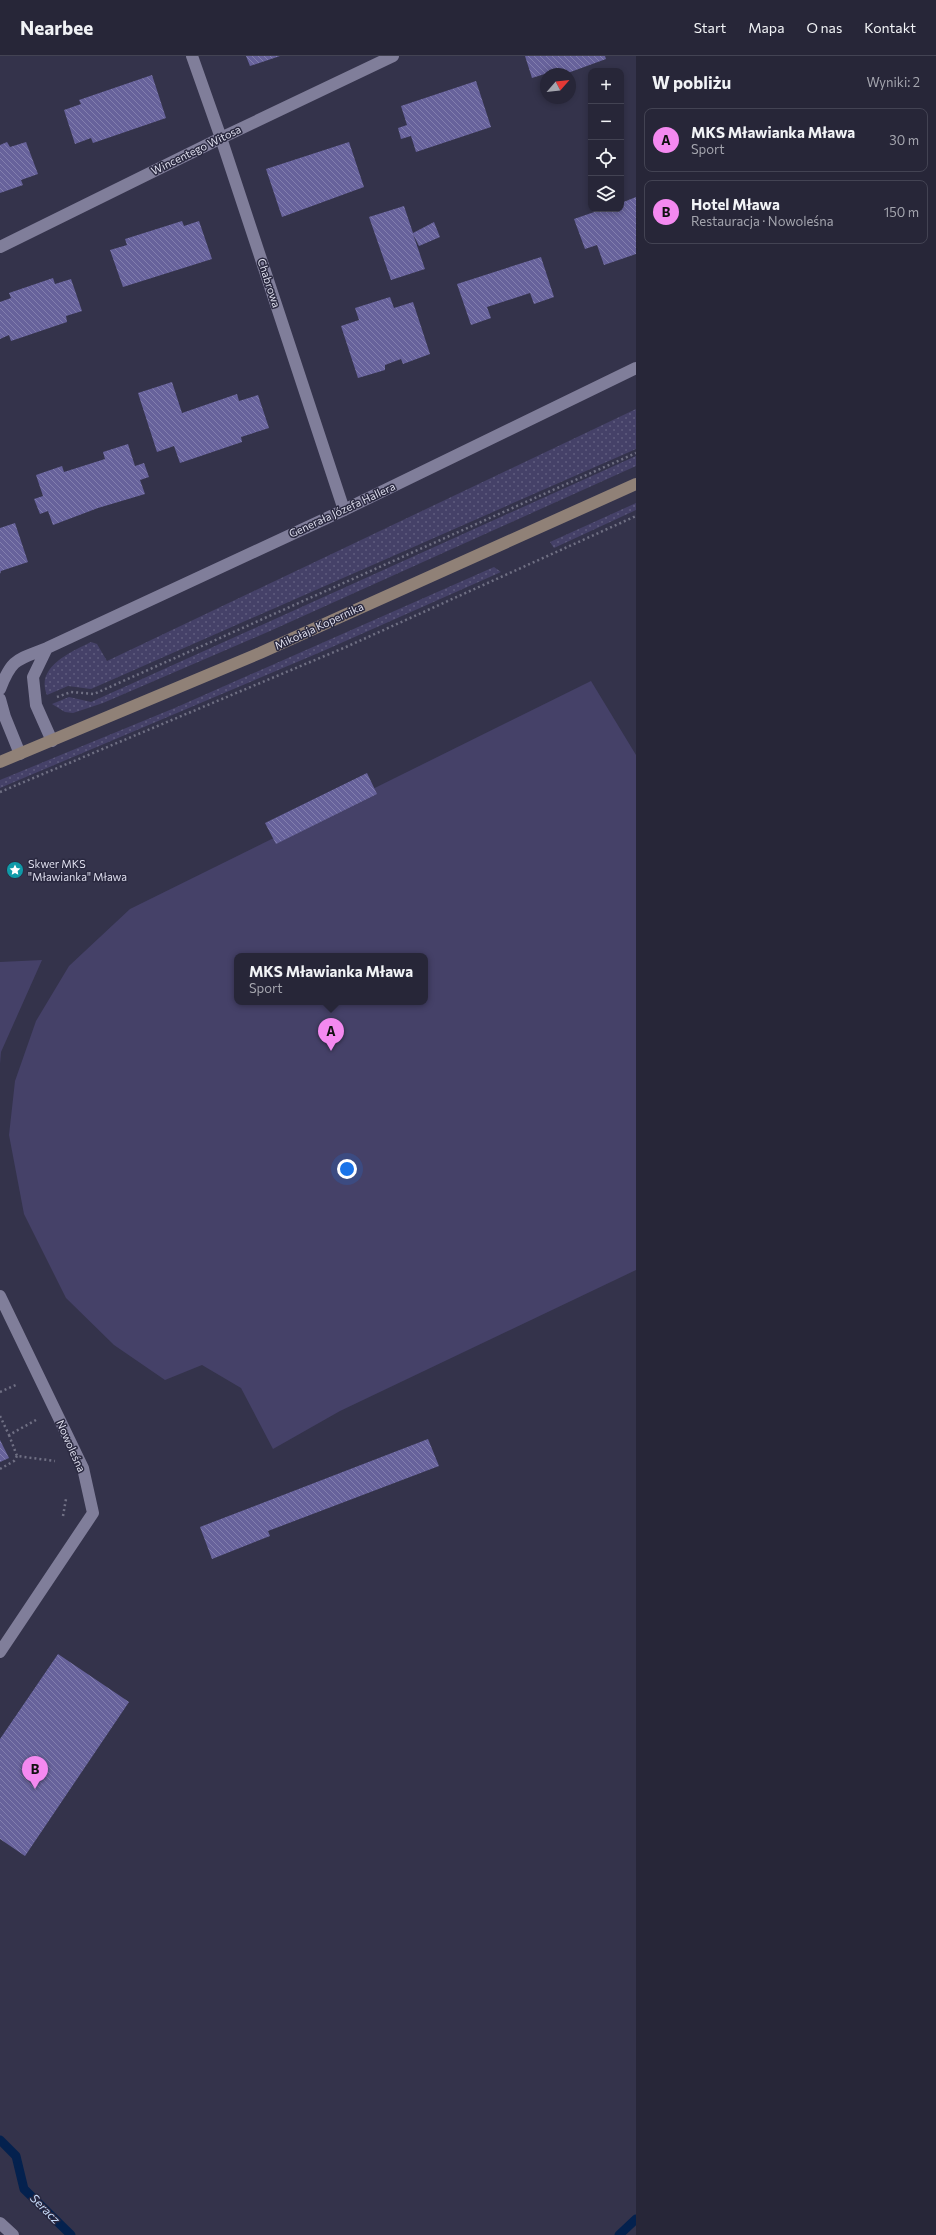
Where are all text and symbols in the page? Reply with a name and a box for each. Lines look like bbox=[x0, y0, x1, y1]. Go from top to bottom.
text: Nearbee bbox=[20, 16, 93, 39]
text: Start bbox=[694, 19, 726, 36]
text: Mapa bbox=[748, 19, 784, 36]
text: O nas bbox=[806, 19, 842, 36]
text: Kontakt bbox=[864, 19, 916, 36]
north arrow bbox=[540, 68, 576, 104]
map controls bbox=[588, 68, 624, 212]
button: + bbox=[588, 68, 624, 104]
text: W pobliżu bbox=[652, 72, 731, 93]
text: Wyniki: 2 bbox=[866, 74, 920, 90]
button: − bbox=[588, 104, 624, 140]
street label: Wincentego Witosa bbox=[149, 122, 243, 177]
text: MKS Mławianka Mława bbox=[691, 123, 855, 141]
text: A bbox=[661, 132, 671, 148]
text: 30 m bbox=[889, 132, 919, 148]
button: locate bbox=[588, 140, 624, 176]
text: Sport bbox=[691, 141, 725, 157]
button: layers bbox=[588, 176, 624, 212]
text: Hotel Mława bbox=[691, 195, 780, 213]
text: B bbox=[662, 204, 670, 220]
text: 150 m bbox=[884, 204, 919, 220]
text: Restauracja · Nowoleśna bbox=[691, 213, 833, 229]
street label: Chabrowa bbox=[255, 257, 284, 309]
street label: Generała Józefa Hallera bbox=[287, 479, 397, 541]
street label: Mikołaja Kopernika bbox=[272, 599, 365, 652]
place label: Skwer MKS "Mławianka" Mława bbox=[28, 857, 127, 883]
place icon: Skwer MKS "Mławianka" Mława bbox=[5, 860, 25, 880]
popup bbox=[234, 953, 428, 1005]
text: MKS Mławianka Mława bbox=[249, 962, 413, 980]
text: Sport bbox=[249, 980, 283, 996]
pin: A bbox=[318, 1018, 344, 1051]
your location bbox=[337, 1159, 357, 1179]
street label: Nowoleśna bbox=[54, 1418, 89, 1474]
pin: B bbox=[22, 1756, 48, 1789]
water label: Seracz bbox=[28, 2191, 63, 2226]

